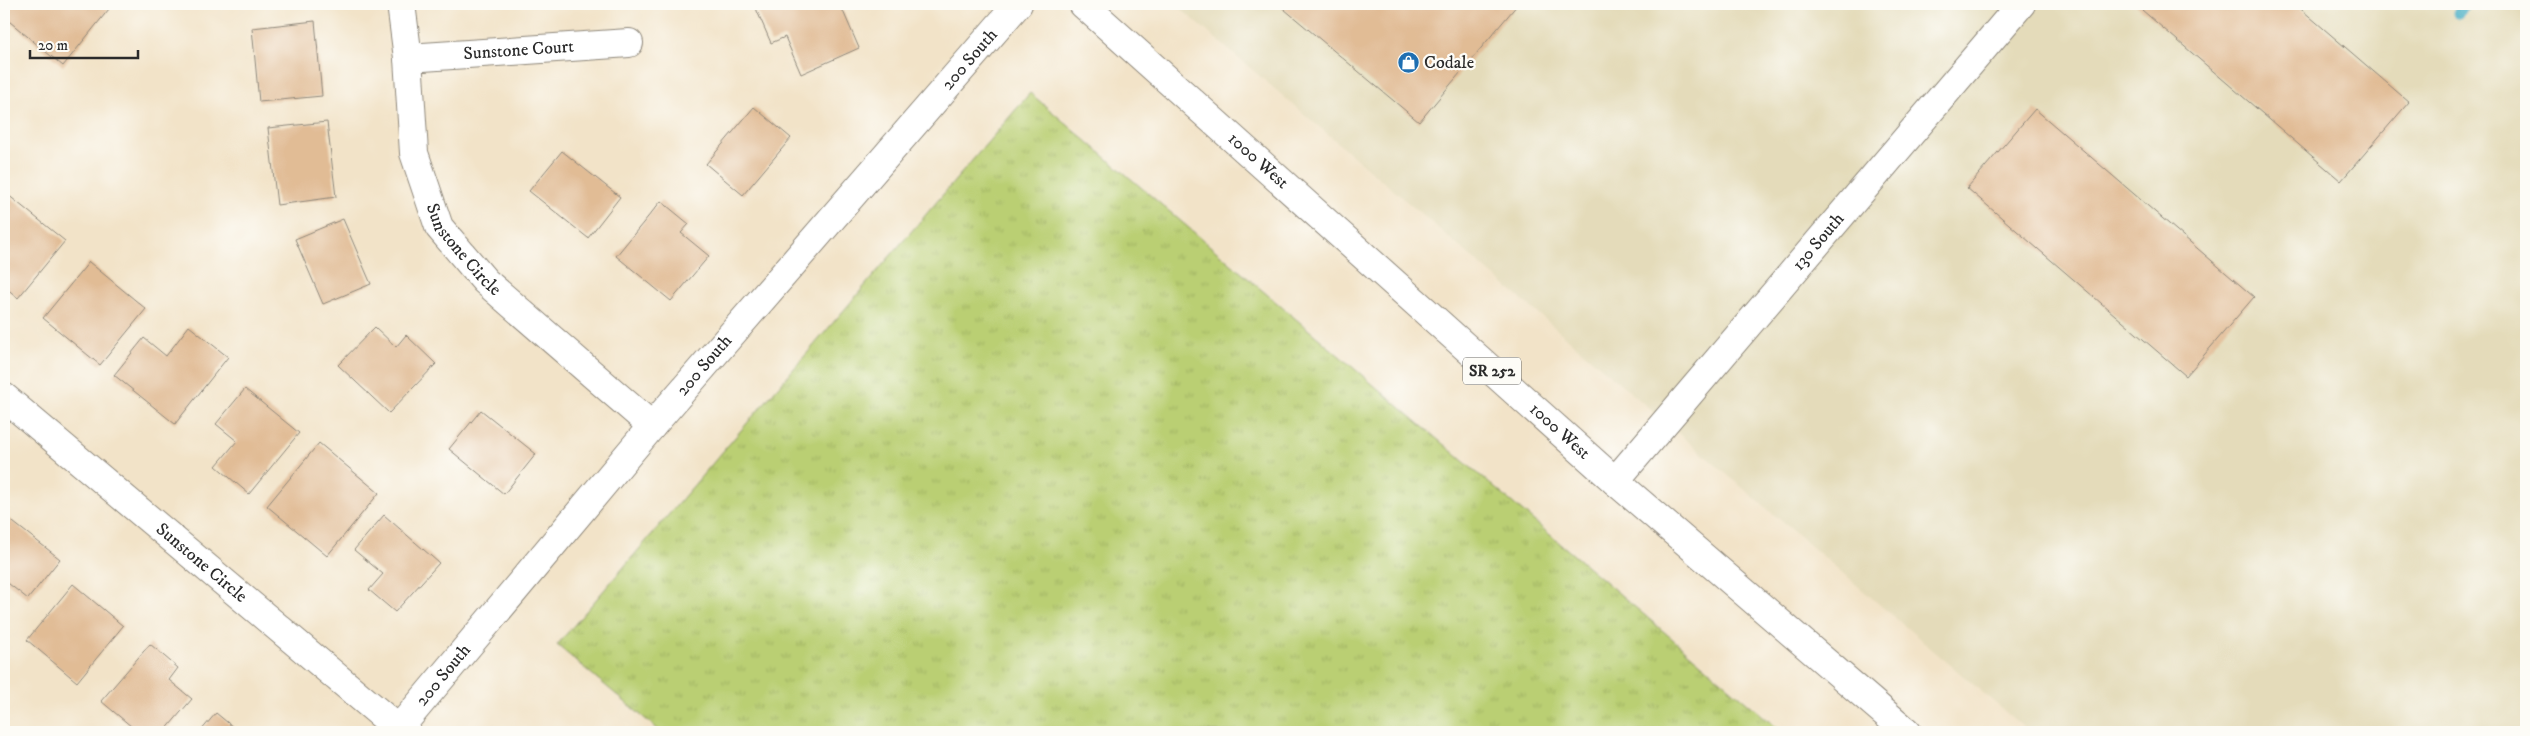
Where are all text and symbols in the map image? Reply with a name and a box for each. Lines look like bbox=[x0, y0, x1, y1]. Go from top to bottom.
street label: 200 South bbox=[937, 24, 1003, 95]
scale bar bbox=[30, 28, 138, 60]
text: 20 m bbox=[38, 36, 68, 55]
street label: Sunstone Court bbox=[463, 36, 575, 65]
shop icon: Codale bbox=[1396, 51, 1420, 75]
place label: Codale bbox=[1424, 52, 1474, 74]
street label: 1000 West bbox=[1223, 128, 1293, 194]
street label: Sunstone Circle bbox=[421, 201, 505, 301]
street label: 130 South bbox=[1788, 208, 1850, 275]
street label: 200 South bbox=[672, 330, 737, 401]
road number: SR 252 bbox=[1463, 358, 1521, 384]
street label: 1000 West bbox=[1524, 398, 1595, 464]
street label: Sunstone Circle bbox=[151, 518, 252, 608]
street label: 200 South bbox=[411, 639, 476, 711]

